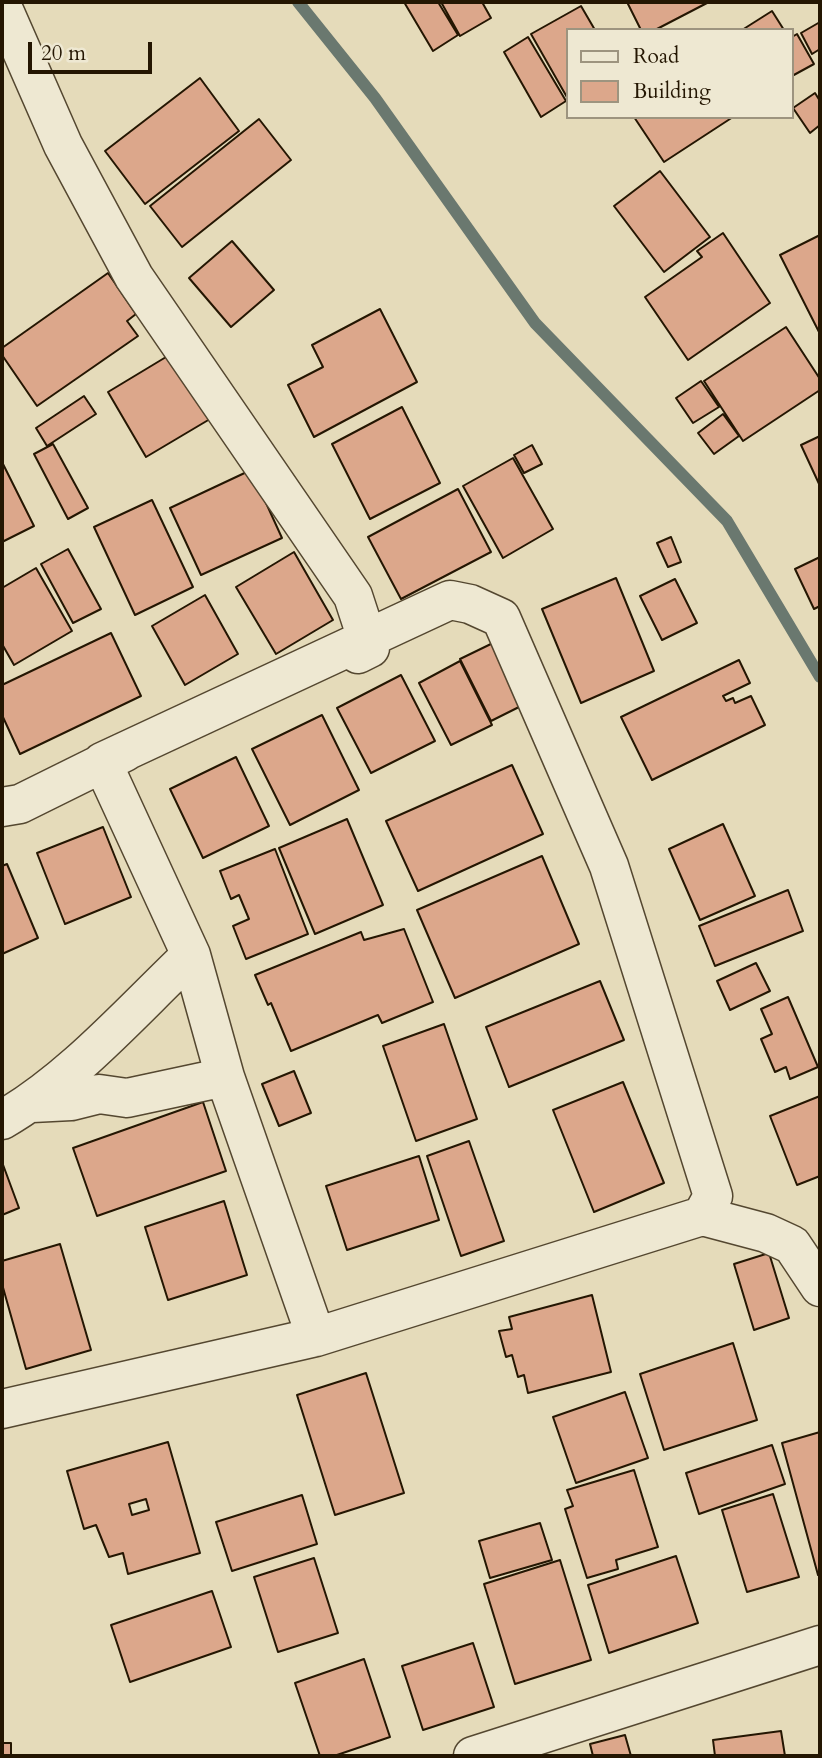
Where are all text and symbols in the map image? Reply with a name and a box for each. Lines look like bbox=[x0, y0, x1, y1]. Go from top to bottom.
scale bar bbox=[32, 28, 156, 72]
legend bbox=[566, 28, 794, 119]
text: 20 m bbox=[41, 39, 86, 68]
text: Road bbox=[633, 42, 679, 71]
text: Building bbox=[633, 77, 711, 106]

